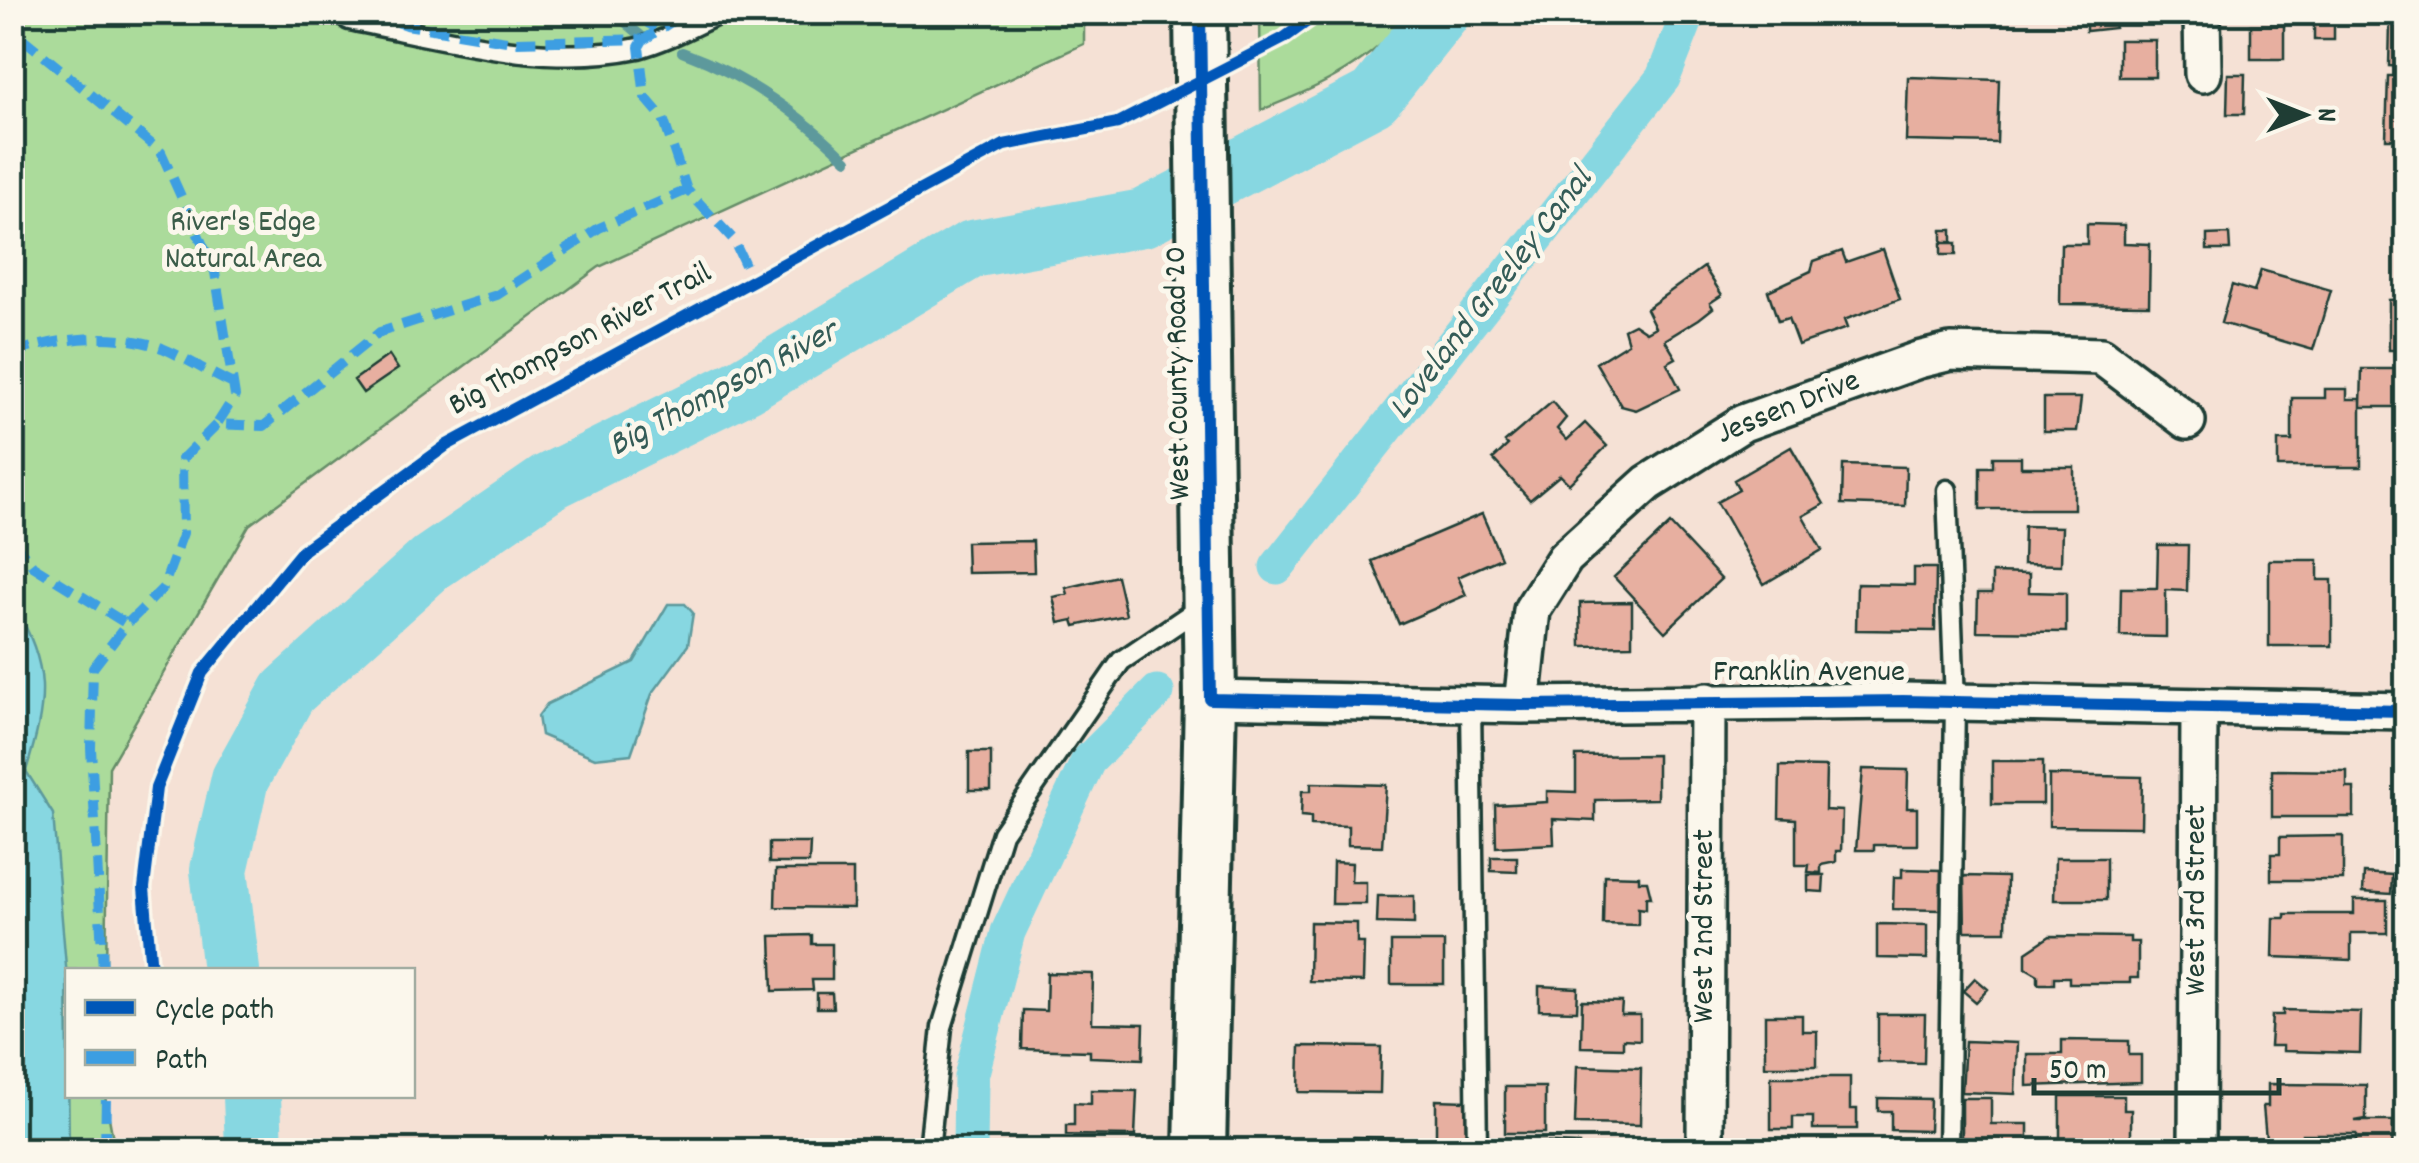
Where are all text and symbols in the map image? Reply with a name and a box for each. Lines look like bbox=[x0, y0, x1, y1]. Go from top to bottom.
north arrow bbox=[2254, 65, 2354, 165]
text: N bbox=[2304, 108, 2344, 122]
water label: Loveland Greeley Canal bbox=[1378, 156, 1608, 431]
park label: River's Edge Natural Area bbox=[165, 201, 322, 284]
street label: West County Road 20 bbox=[1155, 245, 1205, 501]
street label: Big Thompson River Trail bbox=[441, 252, 721, 430]
water label: Big Thompson River bbox=[601, 307, 851, 471]
street label: Jessen Drive bbox=[1711, 359, 1867, 459]
street label: Franklin Avenue bbox=[1713, 651, 1905, 697]
street label: West 3rd Street bbox=[2175, 804, 2221, 996]
street label: West 2nd Street bbox=[1683, 829, 1729, 1023]
legend bbox=[65, 968, 415, 1098]
text: Cycle path bbox=[155, 991, 274, 1034]
scale bar bbox=[2034, 1033, 2279, 1095]
text: Path bbox=[155, 1041, 208, 1084]
text: 50 m bbox=[2049, 1051, 2107, 1094]

